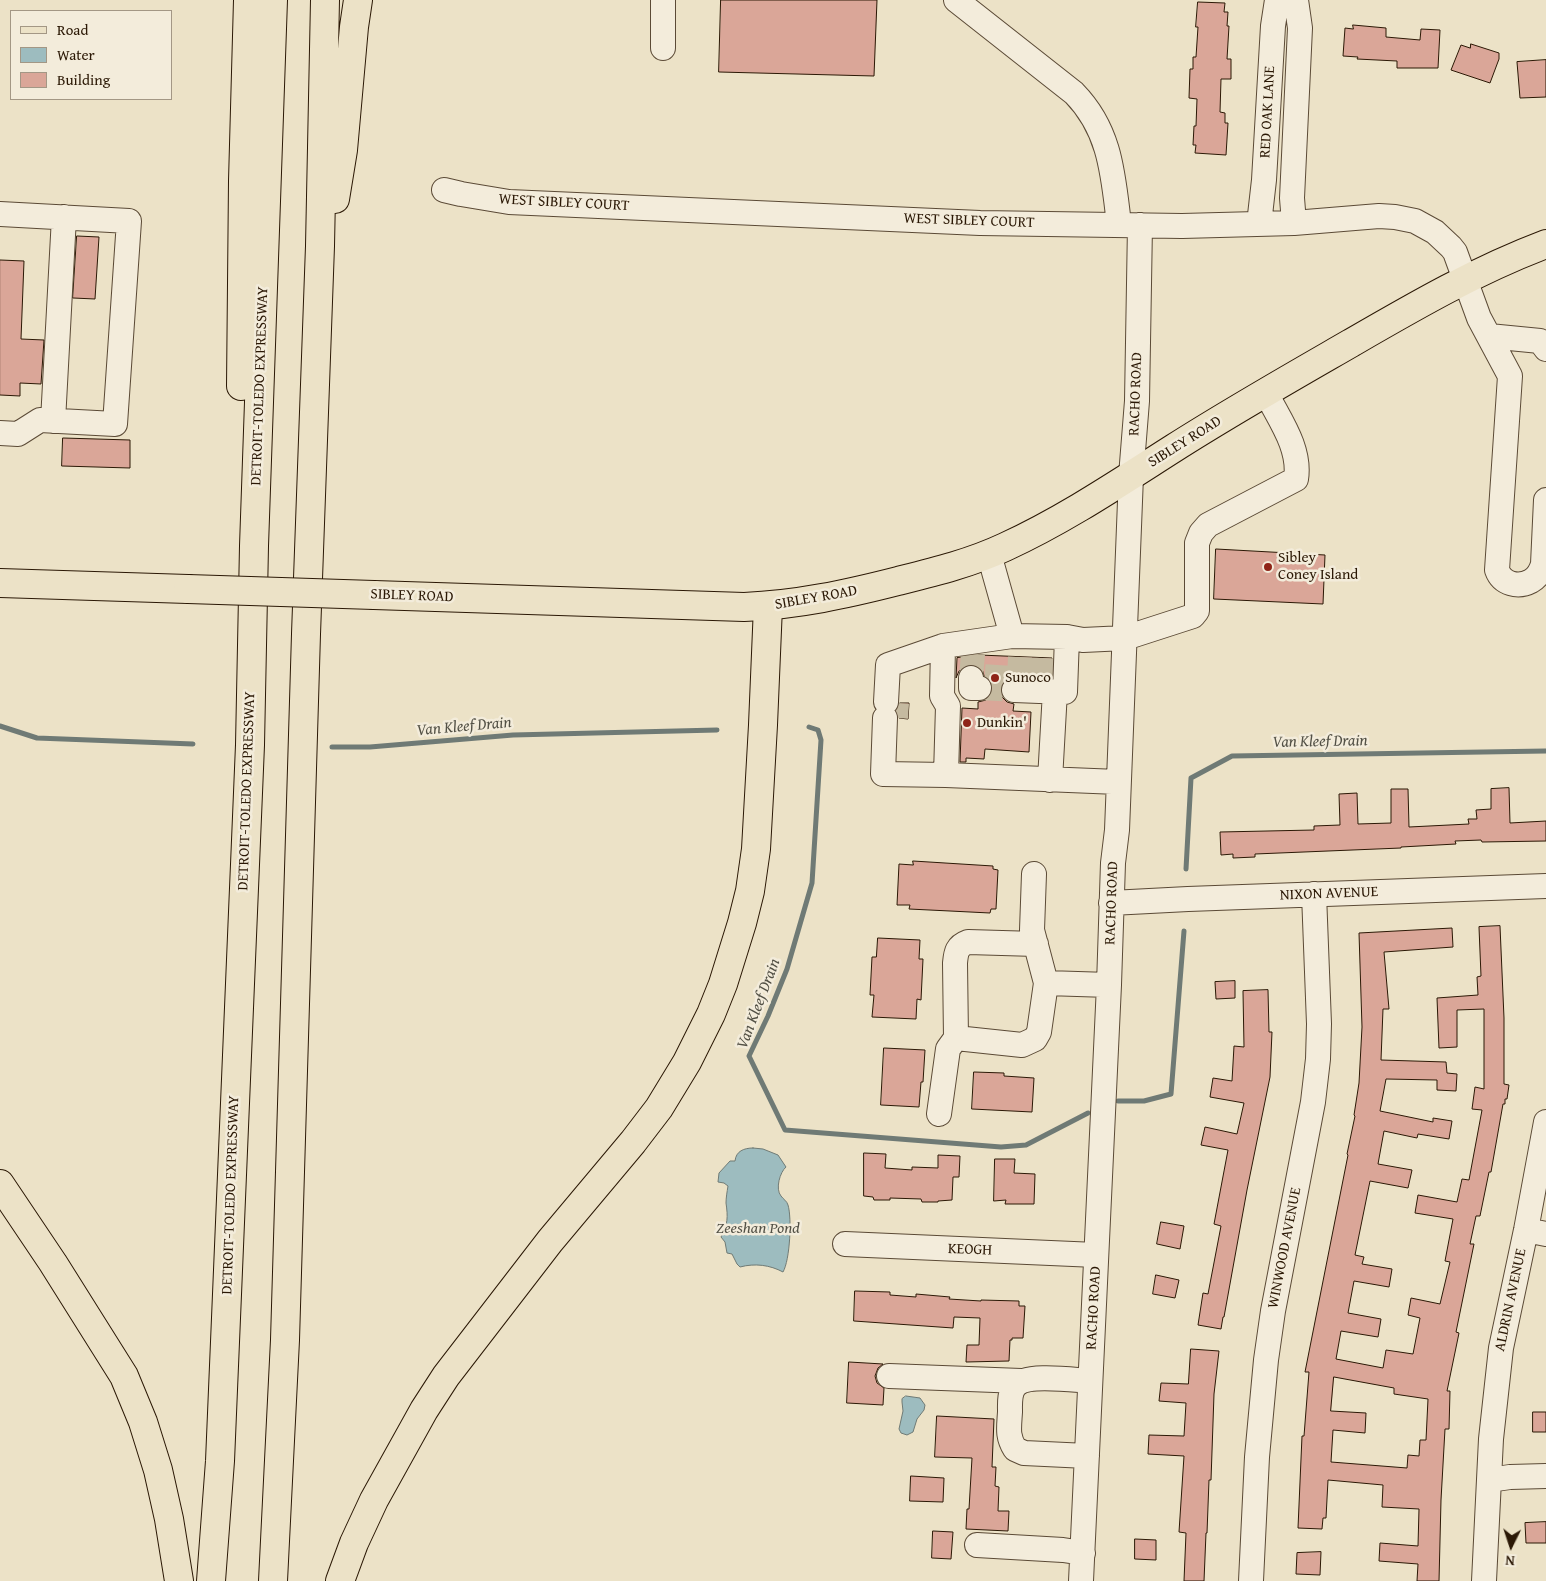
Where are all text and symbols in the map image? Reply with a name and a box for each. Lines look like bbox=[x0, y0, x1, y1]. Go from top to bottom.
legend bbox=[10, 10, 172, 100]
text: Road bbox=[57, 19, 88, 40]
text: Water bbox=[57, 44, 95, 65]
street label: RED OAK LANE bbox=[1257, 65, 1279, 159]
text: Building bbox=[57, 69, 110, 90]
street label: WEST SIBLEY COURT bbox=[498, 191, 630, 215]
street label: WEST SIBLEY COURT bbox=[903, 210, 1035, 232]
street label: DETROIT-TOLEDO EXPRESSWAY bbox=[248, 286, 272, 486]
street label: RACHO ROAD bbox=[1126, 352, 1146, 436]
street label: SIBLEY ROAD bbox=[1145, 412, 1225, 472]
place label: Sibley Coney Island bbox=[1278, 549, 1358, 584]
marker: Sibley Coney Island bbox=[1262, 561, 1274, 573]
street label: SIBLEY ROAD bbox=[773, 582, 859, 614]
street label: SIBLEY ROAD bbox=[370, 586, 454, 606]
place label: Sunoco bbox=[1005, 669, 1051, 687]
marker: Sunoco bbox=[989, 672, 1001, 684]
street label: DETROIT-TOLEDO EXPRESSWAY bbox=[235, 691, 259, 891]
water label: Van Kleef Drain bbox=[416, 713, 512, 741]
place label: Dunkin' bbox=[977, 714, 1027, 732]
marker: Dunkin' bbox=[961, 717, 973, 729]
water label: Van Kleef Drain bbox=[1272, 732, 1368, 752]
street label: RACHO ROAD bbox=[1102, 861, 1122, 945]
street label: NIXON AVENUE bbox=[1279, 883, 1379, 905]
water label: Van Kleef Drain bbox=[733, 956, 785, 1052]
street label: DETROIT-TOLEDO EXPRESSWAY bbox=[219, 1095, 243, 1295]
street label: WINWOOD AVENUE bbox=[1264, 1186, 1306, 1310]
water label: Zeeshan Pond bbox=[716, 1219, 800, 1239]
street label: KEOGH bbox=[948, 1240, 992, 1260]
street label: ALDRIN AVENUE bbox=[1491, 1247, 1531, 1353]
street label: RACHO ROAD bbox=[1083, 1266, 1105, 1350]
north arrow bbox=[1486, 1521, 1536, 1571]
text: N bbox=[1505, 1551, 1515, 1571]

